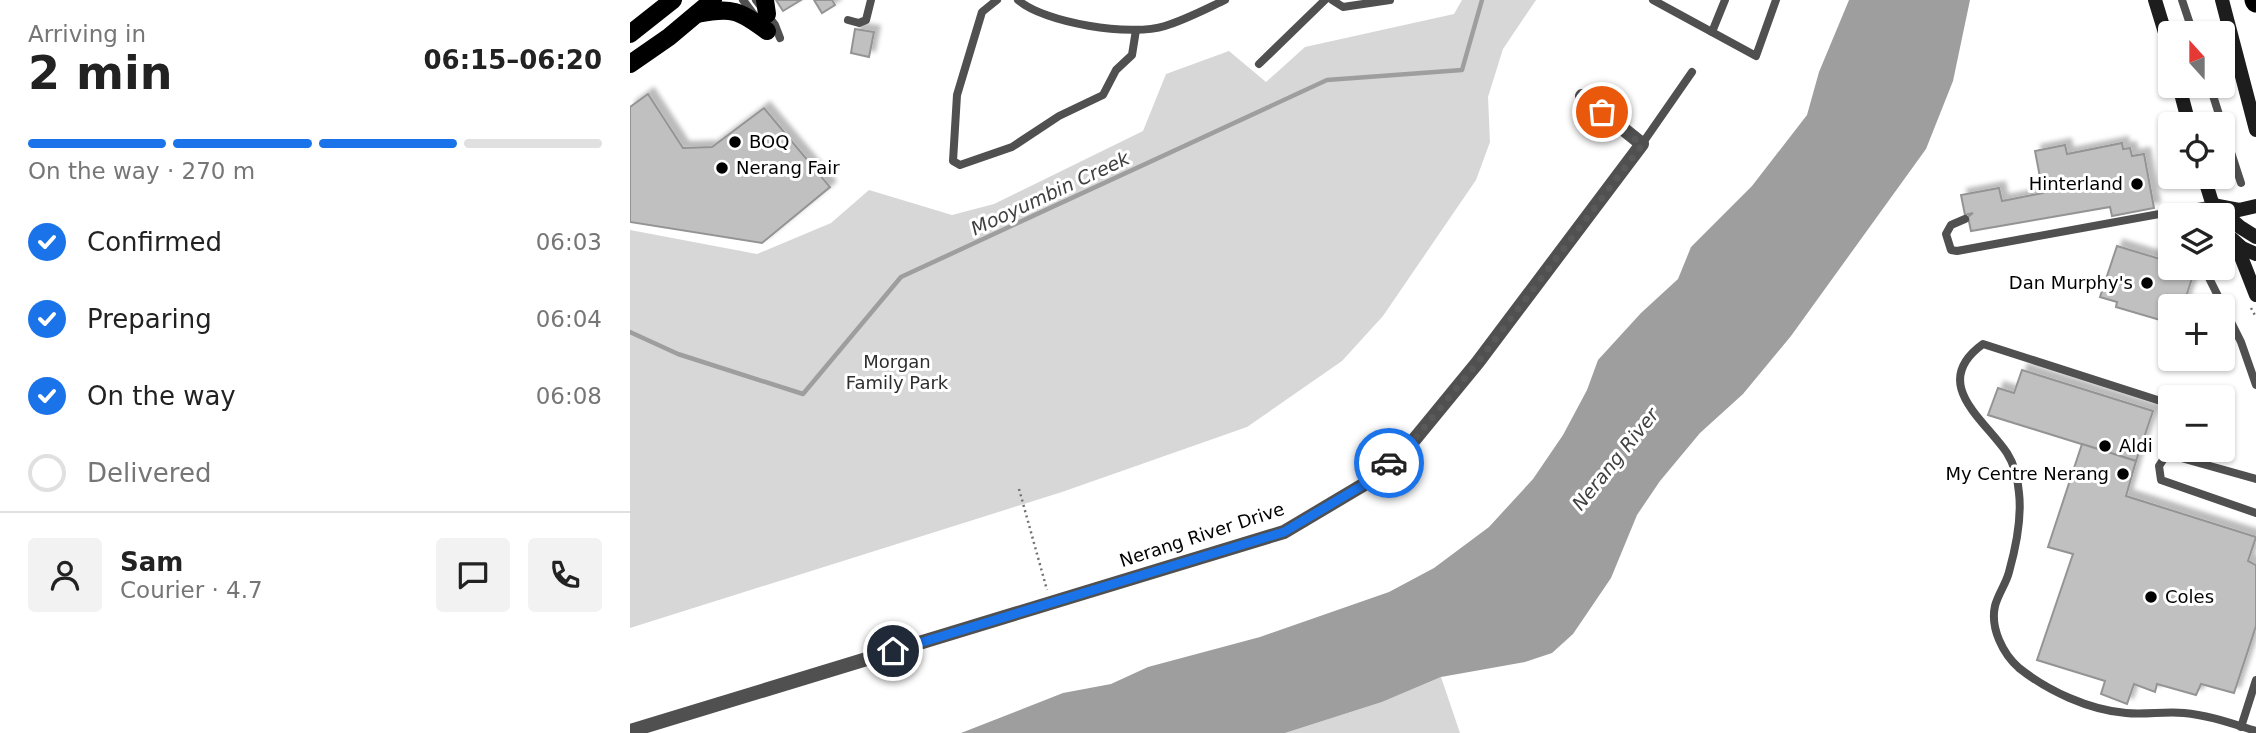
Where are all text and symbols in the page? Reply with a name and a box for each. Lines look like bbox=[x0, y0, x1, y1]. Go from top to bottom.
text: Arriving in bbox=[28, 21, 146, 47]
north arrow bbox=[2158, 21, 2235, 98]
map controls bbox=[2158, 21, 2235, 462]
text: 06:15–06:20 bbox=[423, 45, 602, 75]
text: 2 min bbox=[28, 46, 172, 100]
pin bbox=[1572, 82, 1632, 142]
icon: bag bbox=[1583, 93, 1621, 131]
button: locate bbox=[2158, 112, 2235, 189]
place label: BOQ bbox=[749, 131, 789, 152]
marker: BOQ bbox=[727, 134, 743, 150]
water label: Mooyumbin Creek bbox=[967, 146, 1134, 239]
place label: Nerang Fair bbox=[736, 157, 840, 178]
text: On the way · 270 m bbox=[28, 158, 255, 184]
marker: Nerang Fair bbox=[714, 160, 730, 176]
place label: Hinterland bbox=[2029, 173, 2123, 194]
marker: Hinterland bbox=[2129, 176, 2145, 192]
button: layers bbox=[2158, 203, 2235, 280]
icon: check bbox=[28, 223, 66, 261]
text: Confirmed bbox=[87, 227, 222, 257]
text: 06:03 bbox=[536, 229, 602, 255]
place label: Dan Murphy's bbox=[2009, 272, 2133, 293]
marker: Dan Murphy's bbox=[2139, 275, 2155, 291]
button: + bbox=[2158, 294, 2235, 371]
icon: check bbox=[28, 300, 66, 338]
text: Preparing bbox=[87, 304, 212, 334]
text: 06:04 bbox=[536, 306, 602, 332]
park label: Morgan Family Park bbox=[846, 351, 949, 393]
icon: check bbox=[28, 377, 66, 415]
text: On the way bbox=[87, 381, 236, 411]
text: 06:08 bbox=[536, 383, 602, 409]
button: − bbox=[2158, 385, 2235, 462]
water label: Nerang River bbox=[1567, 403, 1664, 514]
courier bbox=[1354, 428, 1424, 498]
place label: Aldi bbox=[2119, 435, 2153, 456]
marker: Aldi bbox=[2097, 438, 2113, 454]
icon: car bbox=[1370, 444, 1408, 482]
text: Delivered bbox=[87, 458, 211, 488]
place label: My Centre Nerang bbox=[1945, 463, 2109, 484]
marker: My Centre Nerang bbox=[2115, 466, 2131, 482]
street label: Nerang River Drive bbox=[1117, 498, 1287, 571]
button: person bbox=[28, 538, 102, 612]
button: chat bbox=[436, 538, 510, 612]
button: phone bbox=[528, 538, 602, 612]
text: Sam bbox=[120, 547, 183, 577]
text: Courier · 4.7 bbox=[120, 577, 263, 603]
place label: Coles bbox=[2165, 586, 2214, 607]
marker: Coles bbox=[2143, 589, 2159, 605]
pin bbox=[863, 621, 923, 681]
icon: home bbox=[874, 632, 912, 670]

